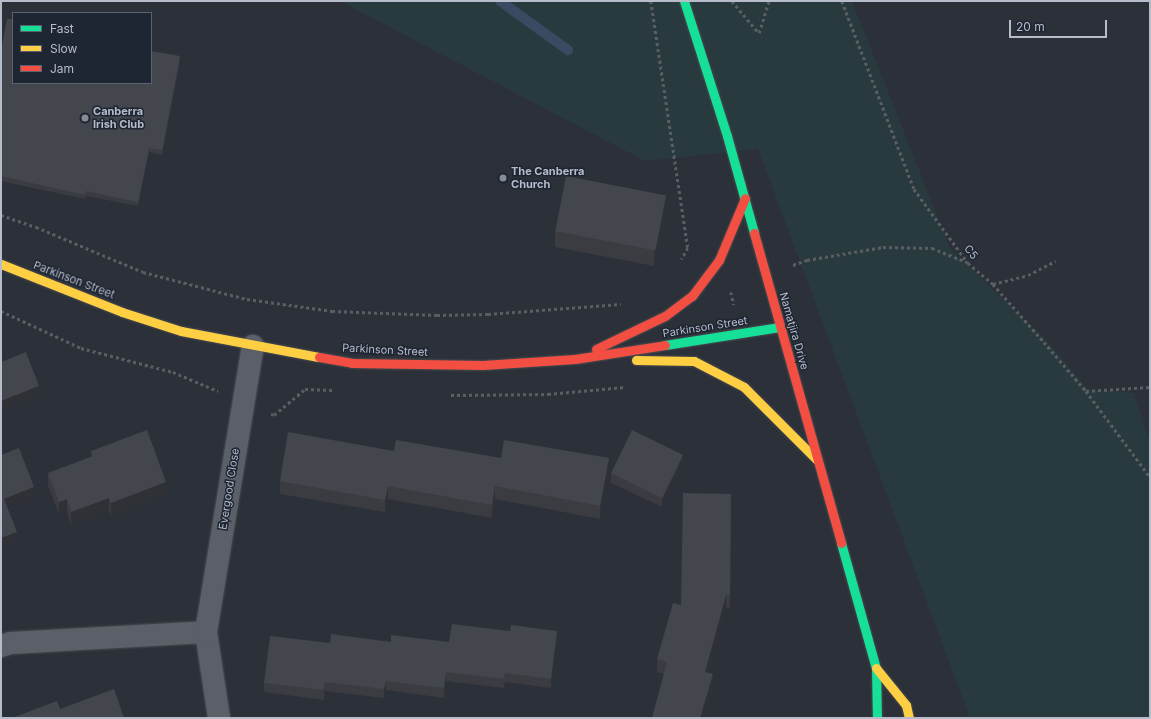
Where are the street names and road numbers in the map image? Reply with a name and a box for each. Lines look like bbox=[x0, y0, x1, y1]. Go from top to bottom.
street label: C5 bbox=[961, 242, 981, 262]
street label: Parkinson Street bbox=[32, 258, 116, 302]
street label: Namatjira Drive bbox=[777, 291, 811, 371]
street label: Parkinson Street bbox=[662, 314, 748, 340]
street label: Parkinson Street bbox=[342, 341, 428, 359]
street label: Evergood Close bbox=[216, 447, 242, 531]

